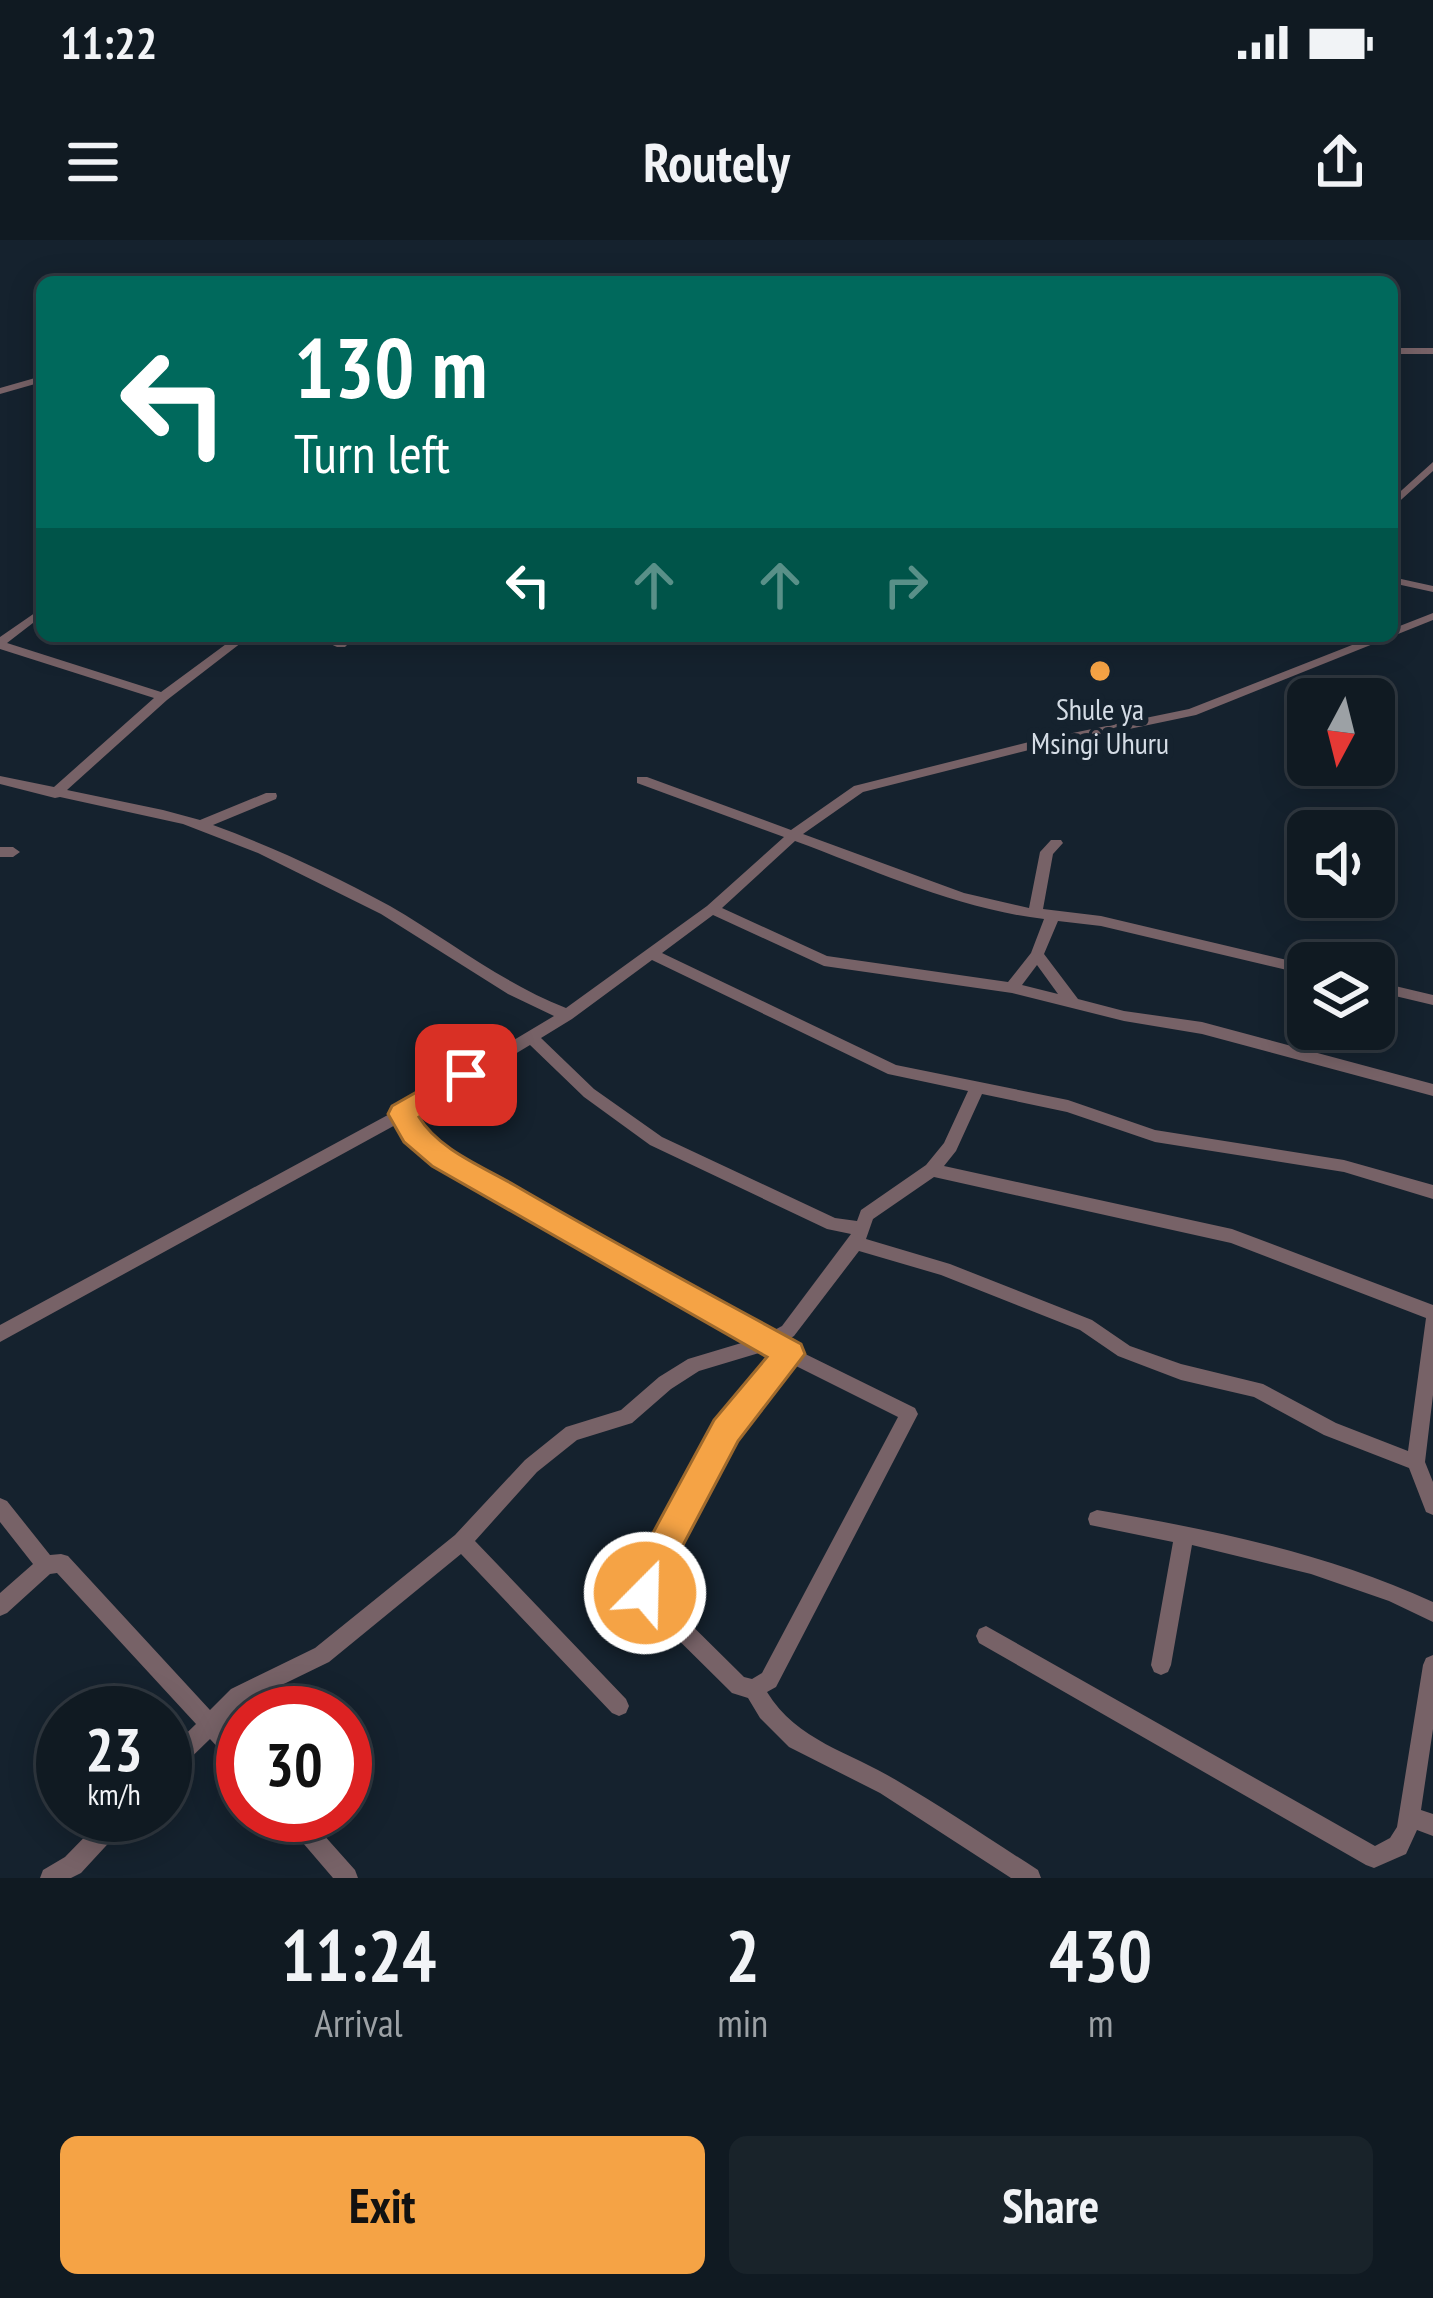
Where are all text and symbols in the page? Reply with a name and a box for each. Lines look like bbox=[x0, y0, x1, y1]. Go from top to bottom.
text: 11:22 bbox=[60, 13, 157, 71]
text: Routely bbox=[643, 127, 790, 197]
icon: menu bbox=[60, 129, 126, 195]
icon: share bbox=[1307, 129, 1373, 195]
text: 130 m bbox=[294, 312, 487, 421]
icon: left bbox=[96, 324, 252, 480]
text: Turn left bbox=[294, 418, 450, 488]
icon: left bbox=[495, 552, 561, 618]
icon: ahead bbox=[621, 552, 687, 618]
icon: ahead bbox=[747, 552, 813, 618]
icon: right bbox=[873, 552, 939, 618]
marker: Shule ya Msingi Uhuru bbox=[1087, 658, 1113, 684]
north arrow bbox=[1287, 678, 1395, 786]
map controls bbox=[1287, 678, 1395, 1050]
place label: Shule ya Msingi Uhuru bbox=[1031, 689, 1169, 762]
button: sound bbox=[1287, 810, 1395, 918]
button: layers bbox=[1287, 942, 1395, 1050]
pin bbox=[415, 1024, 517, 1126]
icon: arrive bbox=[433, 1042, 499, 1108]
position arrow bbox=[582, 1530, 708, 1656]
speed limit sign: 30 bbox=[216, 1686, 372, 1842]
text: 23 bbox=[85, 1710, 143, 1788]
text: km/h bbox=[87, 1774, 141, 1813]
text: 11:24 bbox=[281, 1908, 437, 2001]
text: 2 bbox=[726, 1908, 760, 2001]
text: 430 bbox=[1049, 1908, 1152, 2001]
text: Arrival bbox=[315, 1997, 403, 2048]
text: min bbox=[717, 1997, 768, 2048]
text: m bbox=[1088, 1997, 1113, 2048]
button: Exit bbox=[60, 2136, 705, 2274]
button: Share bbox=[729, 2136, 1373, 2274]

